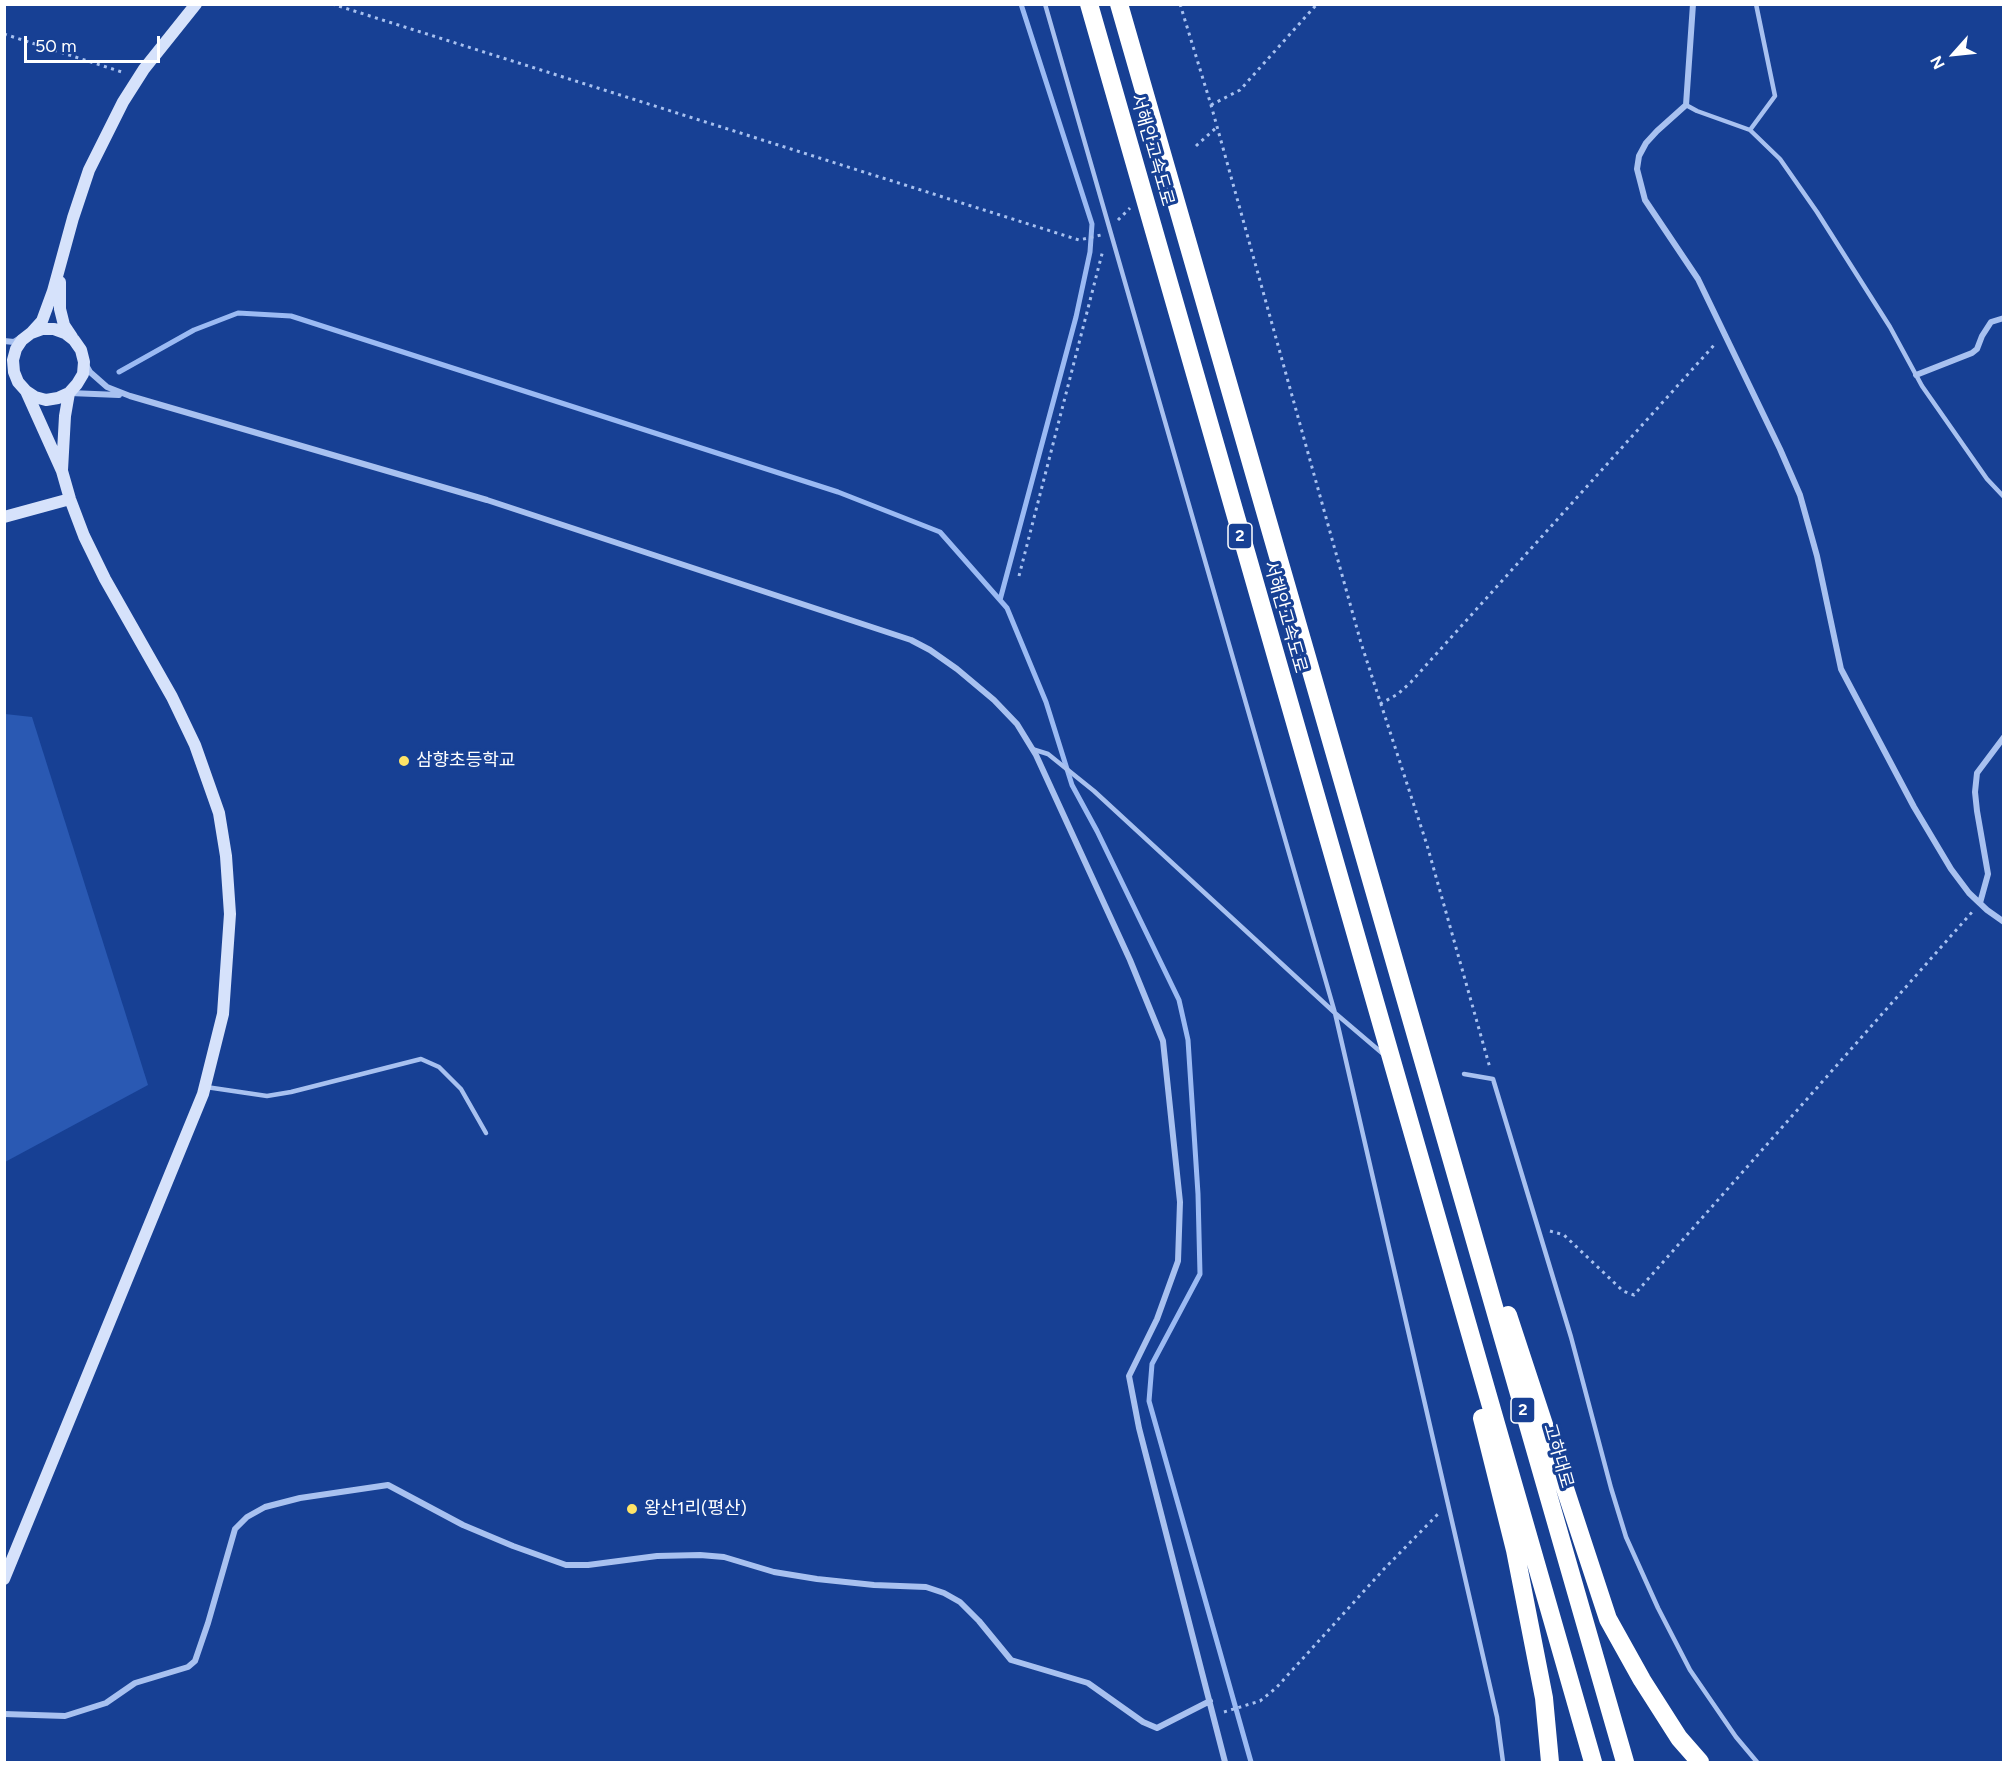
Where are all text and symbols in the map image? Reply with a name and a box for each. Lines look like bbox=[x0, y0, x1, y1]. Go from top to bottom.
scale bar bbox=[27, 24, 164, 62]
north arrow bbox=[1924, 24, 1984, 84]
text: 50 m bbox=[35, 35, 77, 57]
text: N bbox=[1926, 53, 1949, 72]
street label: 서해안고속도로 bbox=[1126, 91, 1178, 209]
road number: 2 bbox=[1228, 523, 1252, 549]
street label: 서해안고속도로 bbox=[1259, 558, 1311, 676]
place label: 삼향초등학교 bbox=[416, 750, 515, 772]
marker: 삼향초등학교 bbox=[397, 754, 411, 768]
road number: 2 bbox=[1511, 1397, 1535, 1423]
street label: 고하대로 bbox=[1538, 1421, 1578, 1491]
place label: 왕산1리(평산) bbox=[644, 1498, 747, 1520]
marker: 왕산1리(평산) bbox=[625, 1502, 639, 1516]

